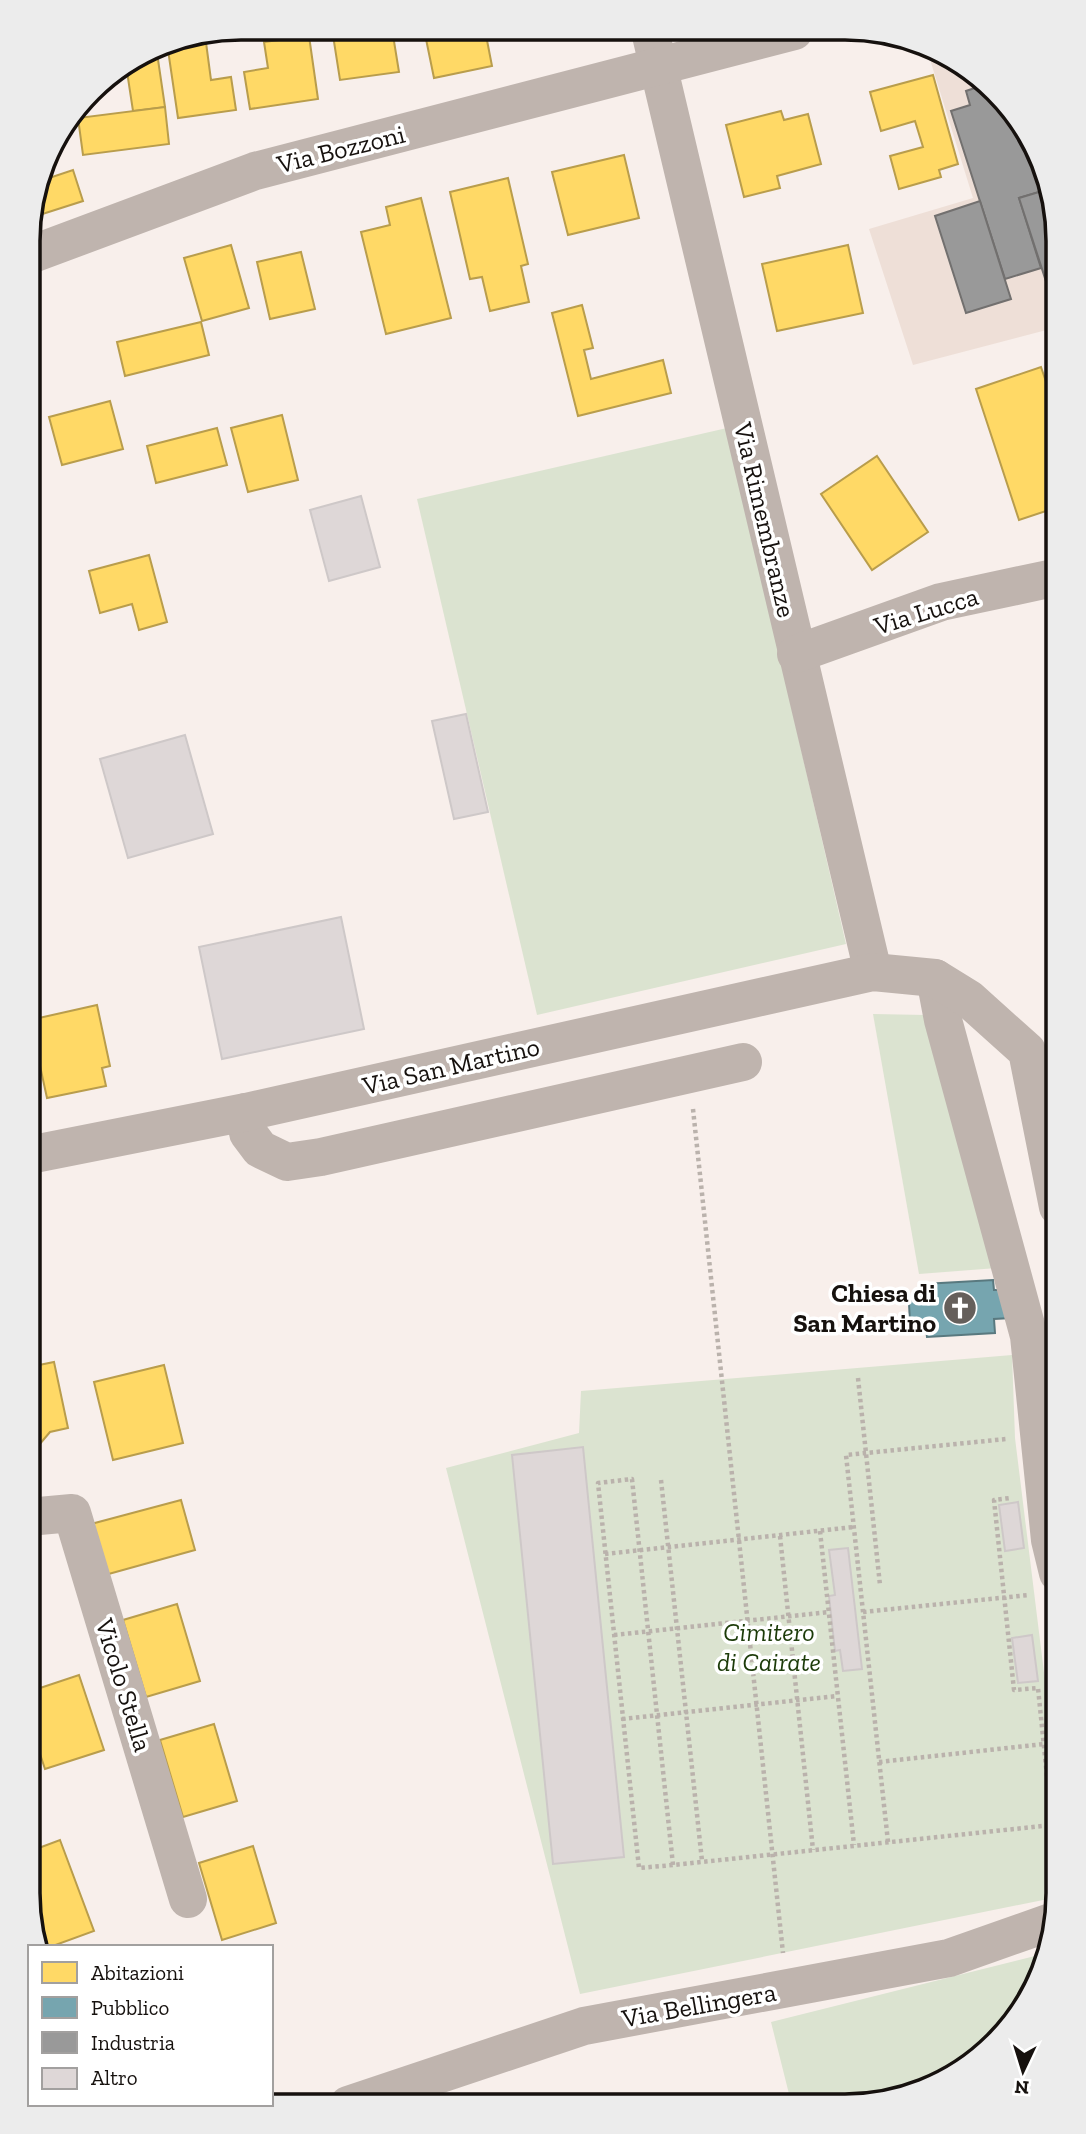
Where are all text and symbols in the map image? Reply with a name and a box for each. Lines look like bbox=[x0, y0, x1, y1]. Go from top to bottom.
street label: Via Bozzoni bbox=[273, 118, 408, 181]
street label: Via Rimembranze bbox=[727, 418, 803, 621]
street label: Via Lucca bbox=[869, 580, 982, 642]
street label: Via San Martino bbox=[358, 1030, 543, 1102]
place label: Chiesa di San Martino bbox=[793, 1277, 936, 1339]
church icon: Chiesa di San Martino bbox=[941, 1289, 979, 1327]
street label: Vicolo Stella bbox=[88, 1614, 159, 1756]
park label: Cimitero di Cairate bbox=[717, 1616, 821, 1678]
legend bbox=[28, 1945, 273, 2106]
text: Abitazioni bbox=[91, 1960, 184, 1985]
street label: Via Bellingera bbox=[618, 1976, 779, 2034]
text: Pubblico bbox=[91, 1995, 169, 2020]
text: Industria bbox=[91, 2030, 175, 2055]
north arrow bbox=[988, 2036, 1058, 2106]
text: Altro bbox=[91, 2065, 138, 2090]
text: N bbox=[1014, 2075, 1030, 2099]

